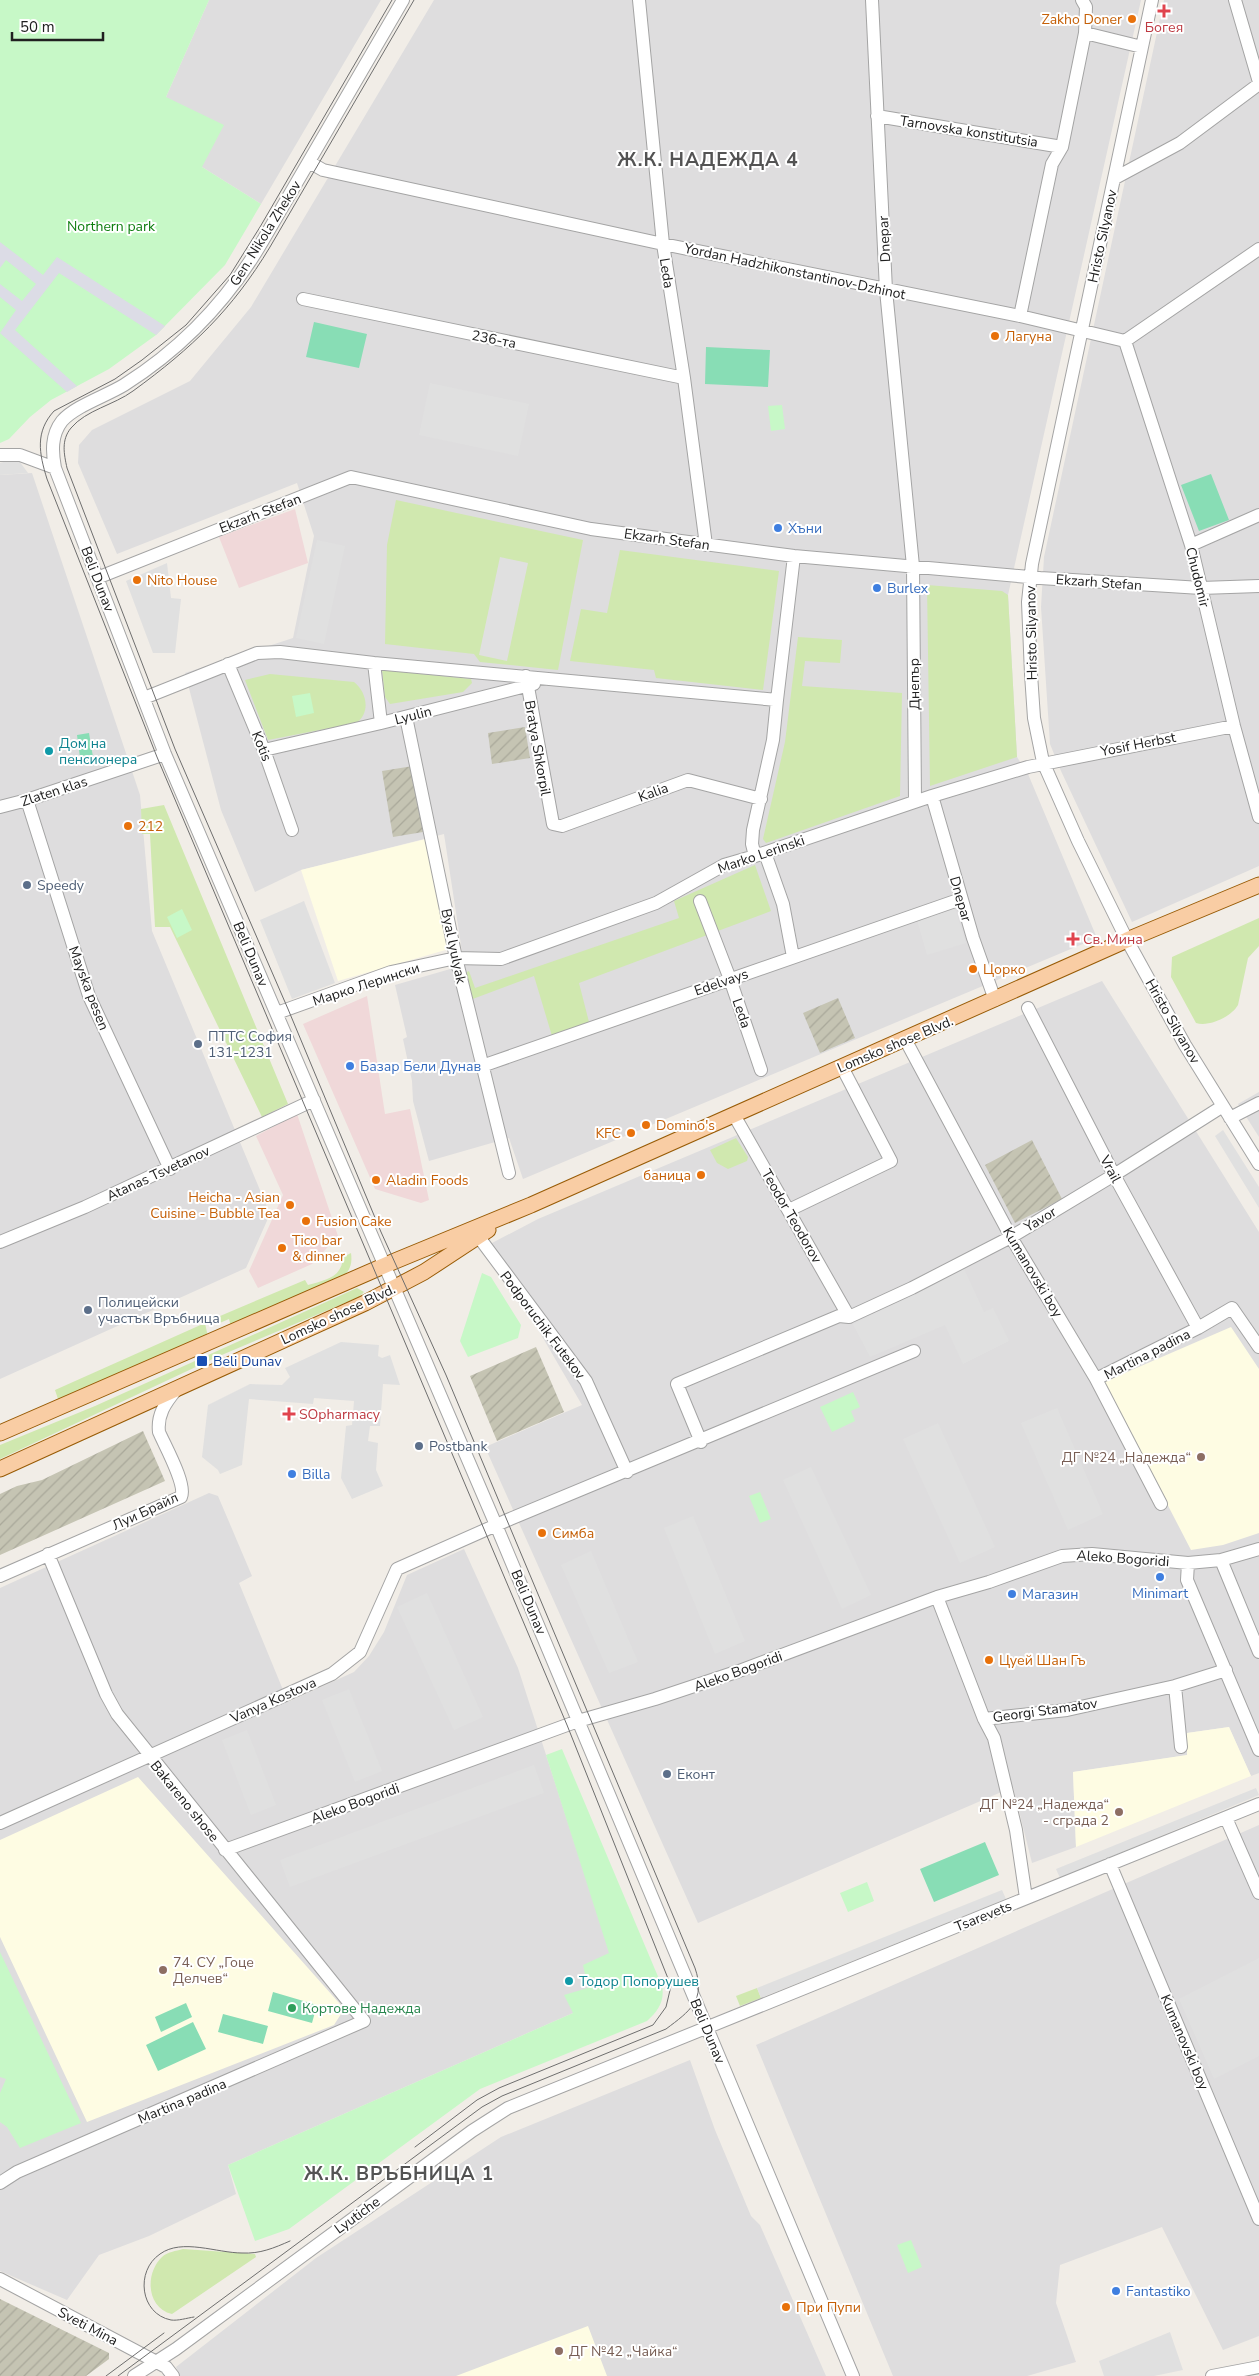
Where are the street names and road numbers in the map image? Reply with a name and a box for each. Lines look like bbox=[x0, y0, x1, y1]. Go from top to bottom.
street label: Tarnovska konstitutsia bbox=[898, 111, 1039, 152]
street label: Gen. Nikola Zhekov bbox=[225, 176, 306, 290]
street label: Hristo Silyanov bbox=[1083, 187, 1122, 285]
street label: Dnepar bbox=[874, 215, 895, 263]
street label: Yordan Hadzhikonstantinov-Dzhinot bbox=[682, 239, 907, 304]
street label: Leda bbox=[655, 256, 678, 290]
street label: 236-та bbox=[470, 326, 518, 353]
street label: Ekzarh Stefan bbox=[216, 489, 304, 538]
street label: Ekzarh Stefan bbox=[623, 524, 711, 555]
street label: Beli Dunav bbox=[76, 544, 119, 615]
street label: Chudomir bbox=[1181, 545, 1214, 609]
street label: Ekzarh Stefan bbox=[1055, 570, 1143, 595]
street label: Hristo Silyanov bbox=[1021, 585, 1042, 681]
street label: Днепър bbox=[905, 658, 924, 710]
street label: Bratya Shkorpil bbox=[520, 699, 555, 798]
street label: Lyulin bbox=[393, 702, 434, 729]
street label: Kotis bbox=[247, 728, 276, 764]
street label: Yosif Herbst bbox=[1098, 728, 1177, 761]
street label: Zlaten klas bbox=[18, 772, 90, 811]
street label: Kalia bbox=[635, 778, 671, 807]
street label: Marko Lerinski bbox=[715, 831, 807, 878]
street label: Dnepar bbox=[945, 874, 976, 924]
street label: Byal lyulyak bbox=[436, 907, 471, 986]
street label: Beli Dunav bbox=[228, 919, 273, 990]
street label: Mayska pesen bbox=[64, 943, 113, 1033]
street label: Марко Лерински bbox=[310, 958, 422, 1011]
street label: Edelvays bbox=[692, 964, 751, 1001]
street label: Hristo Silyanov bbox=[1141, 975, 1205, 1068]
street label: Leda bbox=[728, 996, 755, 1031]
street label: Lomsko shose Blvd. bbox=[834, 1011, 956, 1078]
street label: Atanas Tsvetanov bbox=[104, 1141, 214, 1206]
street label: Vrail bbox=[1095, 1151, 1126, 1187]
street label: Teodor Teodorov bbox=[757, 1166, 827, 1267]
street label: Yavor bbox=[1020, 1202, 1060, 1237]
street label: Kumanovski boy bbox=[998, 1224, 1067, 1322]
street label: Podporuchik Futekov bbox=[496, 1267, 590, 1384]
street label: Lomsko shose Blvd. bbox=[278, 1280, 399, 1349]
street label: Martina padina bbox=[1101, 1325, 1194, 1384]
street label: Луи Брайл bbox=[109, 1488, 181, 1535]
street label: Aleko Bogoridi bbox=[1076, 1546, 1170, 1571]
street label: Beli Dunav bbox=[506, 1567, 551, 1638]
street label: Aleko Bogoridi bbox=[691, 1647, 785, 1696]
street label: Vanya Kostova bbox=[226, 1673, 319, 1728]
street label: Georgi Stamatov bbox=[992, 1694, 1099, 1727]
street label: Bakareno shose bbox=[146, 1757, 223, 1846]
street label: Aleko Bogoridi bbox=[308, 1779, 402, 1828]
street label: Tsarevets bbox=[952, 1896, 1015, 1937]
street label: Kumanovski boy bbox=[1156, 1991, 1214, 2094]
street label: Beli Dunav bbox=[685, 1996, 730, 2067]
street label: Martina padina bbox=[135, 2074, 229, 2129]
street label: Lyutiche bbox=[331, 2192, 384, 2238]
street label: Sveti Mina bbox=[54, 2303, 121, 2350]

